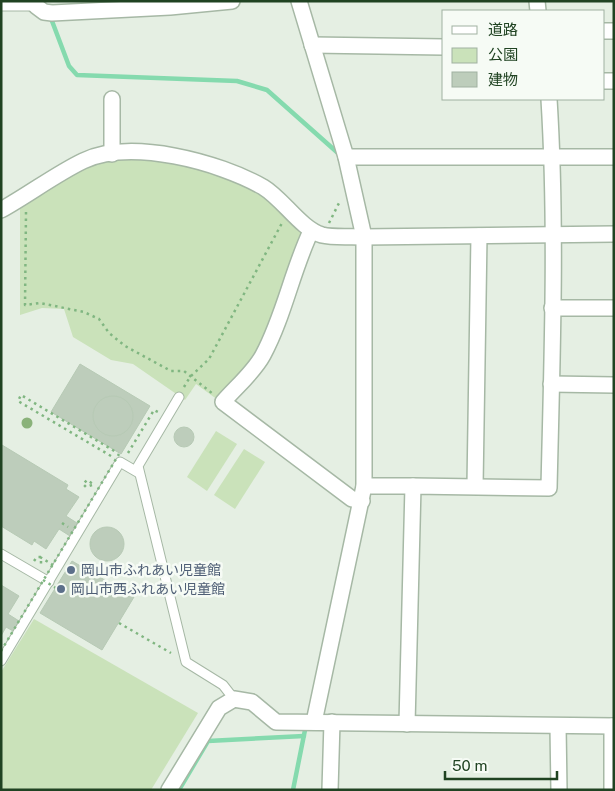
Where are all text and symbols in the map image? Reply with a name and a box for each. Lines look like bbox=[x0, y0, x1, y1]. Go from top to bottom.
legend bbox=[442, 10, 605, 100]
text: 道路 bbox=[488, 21, 518, 38]
text: 公園 bbox=[488, 46, 518, 63]
text: 建物 bbox=[488, 71, 518, 88]
place label: 岡山市ふれあい児童館 bbox=[81, 562, 221, 578]
marker: 岡山市ふれあい児童館 bbox=[65, 564, 77, 576]
place label: 岡山市西ふれあい児童館 bbox=[71, 581, 225, 597]
marker: 岡山市西ふれあい児童館 bbox=[55, 583, 67, 595]
scale bar bbox=[445, 748, 558, 780]
text: 50 m bbox=[452, 757, 487, 774]

